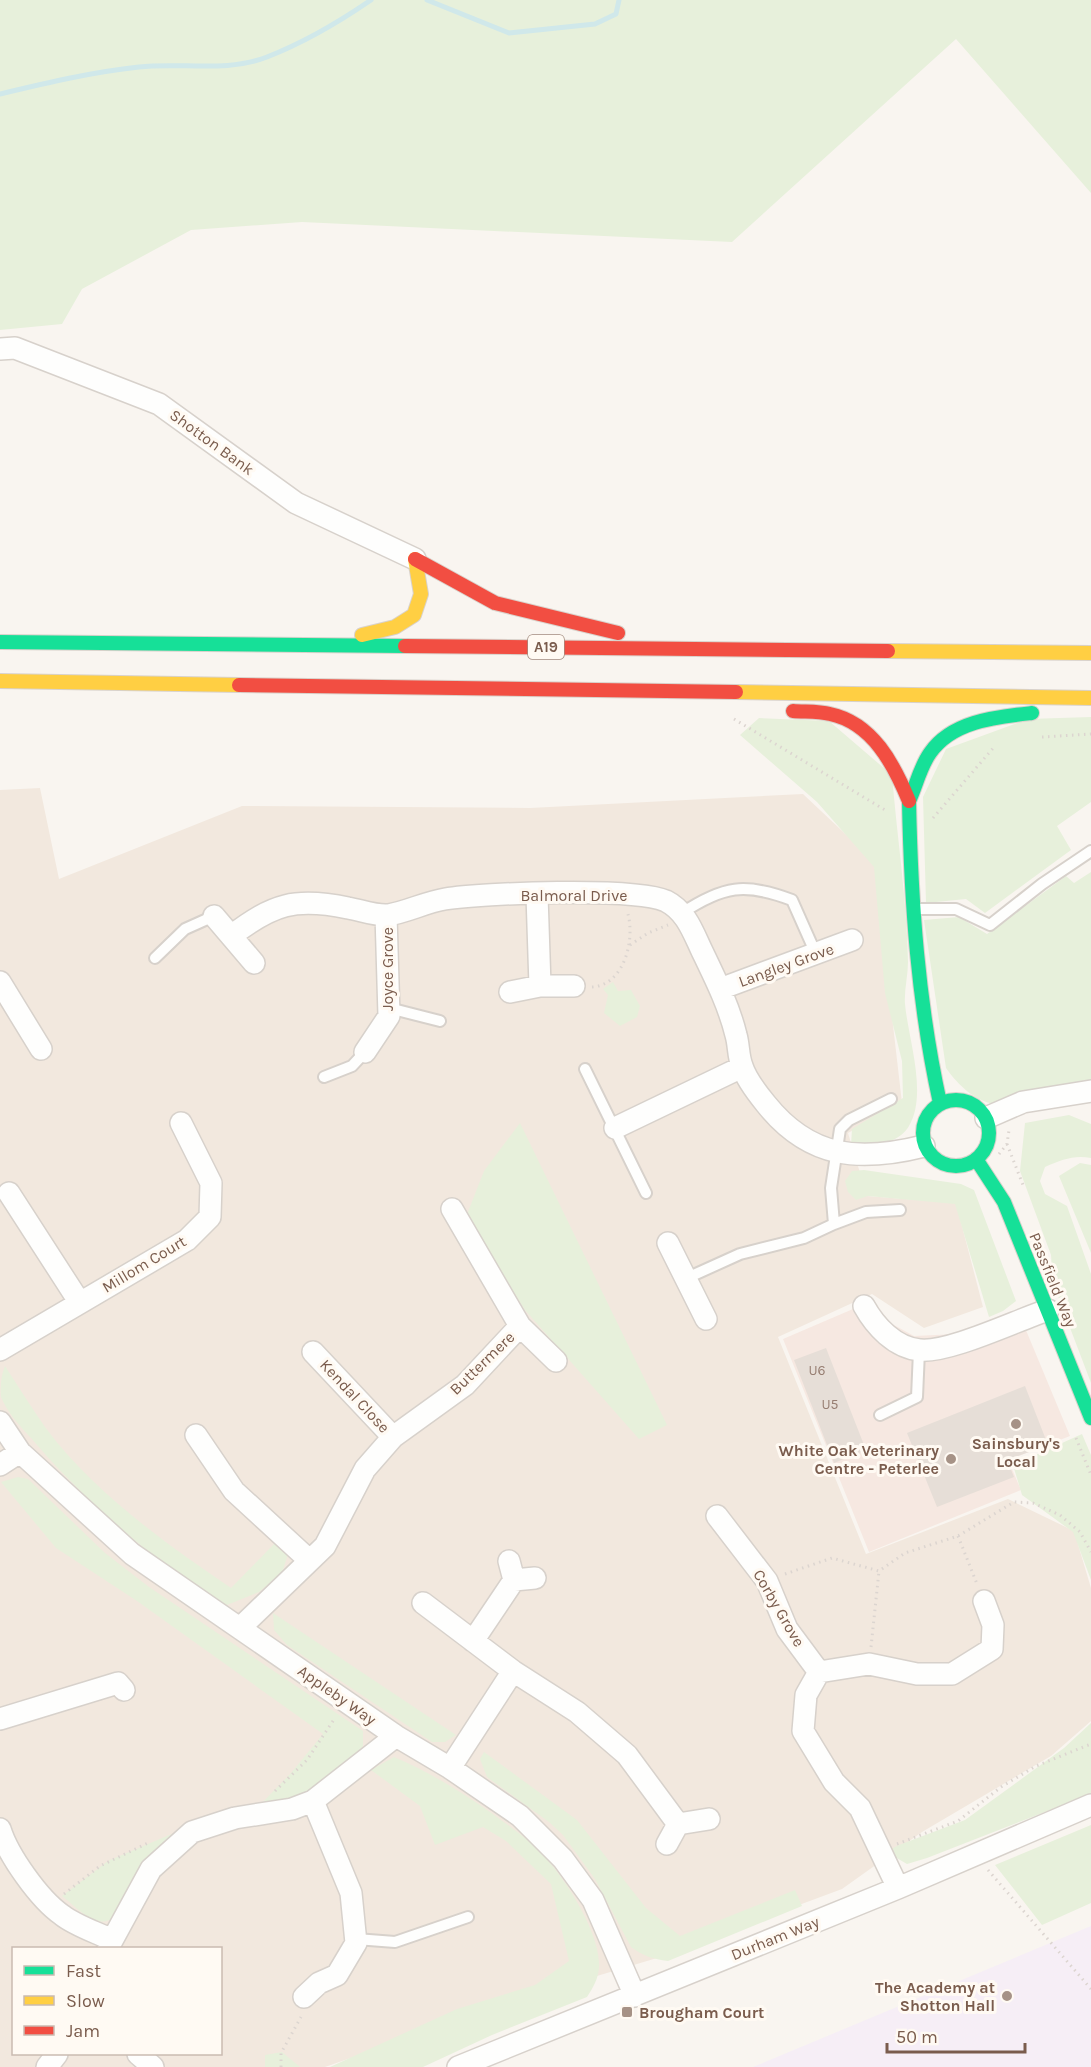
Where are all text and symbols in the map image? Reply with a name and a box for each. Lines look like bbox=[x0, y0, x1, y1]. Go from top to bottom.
street label: Shotton Bank bbox=[166, 405, 258, 479]
road number: A19 bbox=[528, 635, 564, 659]
street label: Balmoral Drive bbox=[520, 886, 628, 905]
street label: Joyce Grove bbox=[378, 927, 397, 1011]
street label: Langley Grove bbox=[736, 939, 836, 991]
street label: Passfield Way bbox=[1025, 1230, 1081, 1331]
street label: Millom Court bbox=[98, 1231, 190, 1297]
street label: Buttermere bbox=[446, 1327, 518, 1399]
street label: Kendal Close bbox=[316, 1355, 394, 1437]
house number: U6 bbox=[808, 1362, 826, 1379]
house number: U5 bbox=[821, 1396, 839, 1413]
marker: Sainsbury's Local bbox=[1009, 1417, 1023, 1431]
place label: Sainsbury's Local bbox=[972, 1434, 1060, 1471]
place label: White Oak Veterinary Centre - Peterlee bbox=[779, 1441, 939, 1478]
marker: White Oak Veterinary Centre - Peterlee bbox=[944, 1452, 958, 1466]
street label: Corby Grove bbox=[749, 1566, 809, 1650]
street label: Appleby Way bbox=[294, 1661, 380, 1729]
street label: Durham Way bbox=[728, 1912, 822, 1964]
legend bbox=[12, 1947, 222, 2055]
text: Fast bbox=[66, 1960, 101, 1982]
place label: The Academy at Shotton Hall bbox=[875, 1978, 995, 2015]
marker: The Academy at Shotton Hall bbox=[1000, 1989, 1014, 2003]
text: Slow bbox=[66, 1990, 105, 2012]
place label: Brougham Court bbox=[639, 2003, 764, 2022]
marker: Brougham Court bbox=[620, 2005, 634, 2019]
scale bar bbox=[887, 2016, 1025, 2054]
text: Jam bbox=[66, 2020, 100, 2042]
text: 50 m bbox=[896, 2026, 938, 2048]

